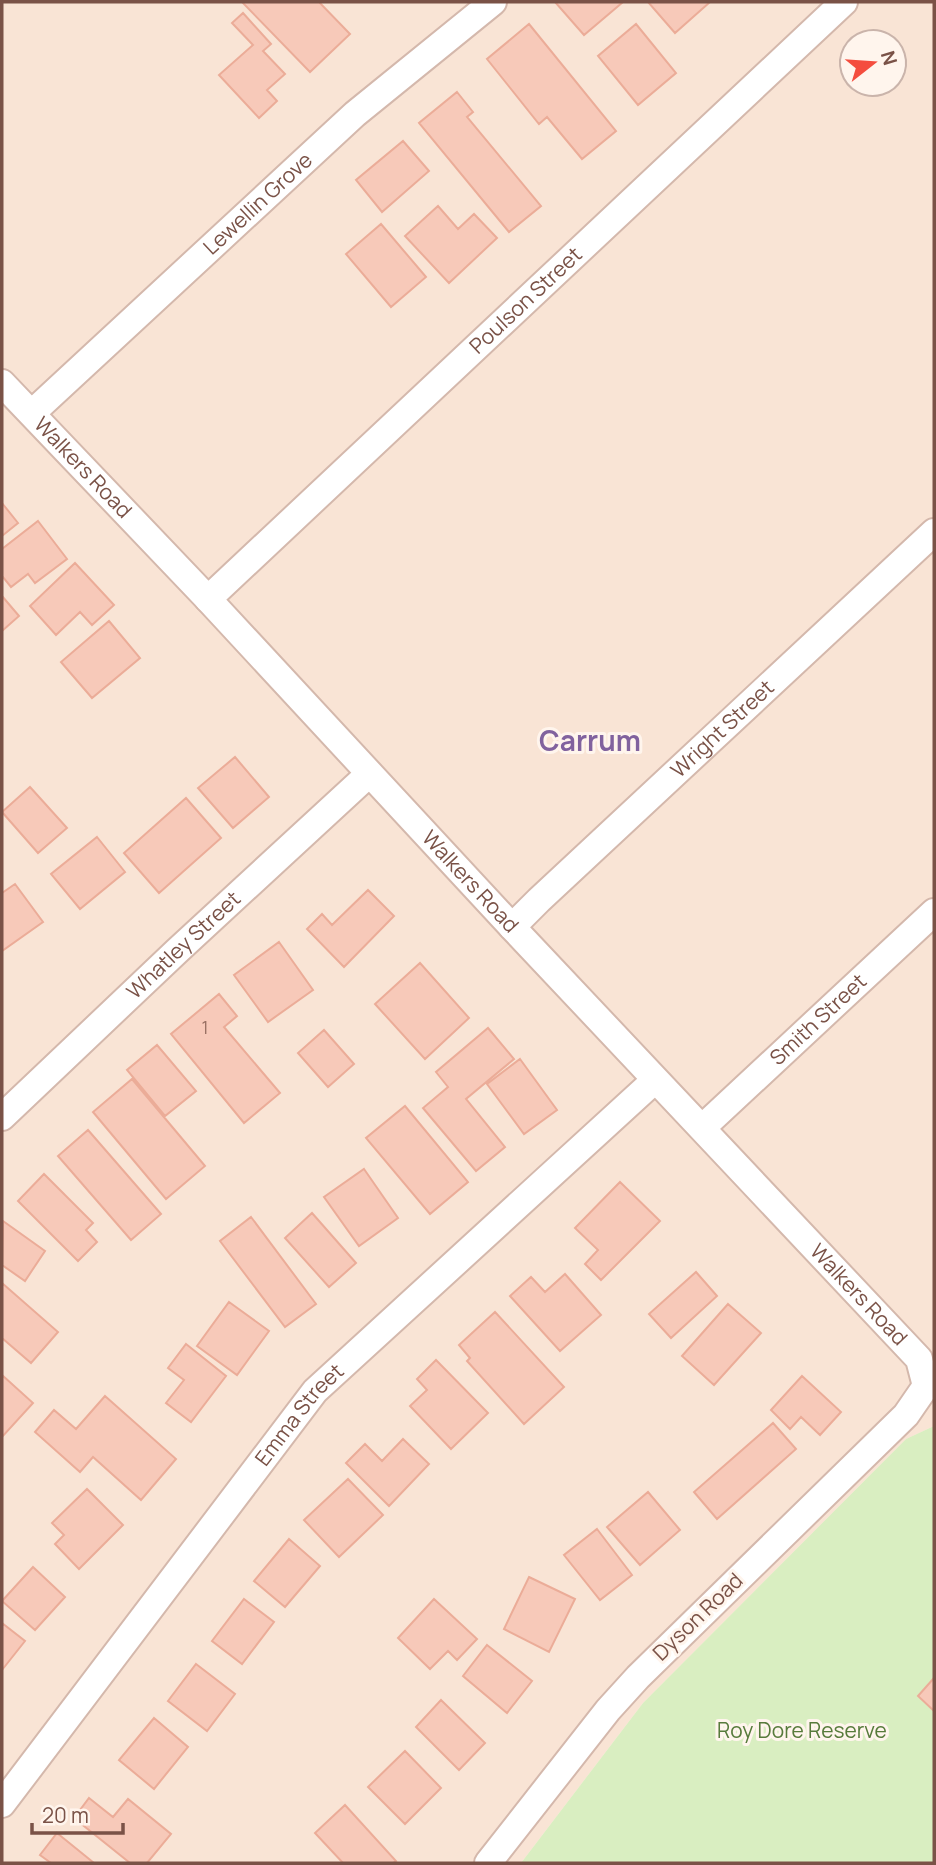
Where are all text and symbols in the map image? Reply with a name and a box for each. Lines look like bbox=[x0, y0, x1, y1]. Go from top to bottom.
north arrow bbox=[838, 28, 908, 98]
text: N bbox=[875, 48, 904, 68]
street label: Lewellin Grove bbox=[197, 146, 318, 260]
street label: Poulson Street bbox=[463, 240, 587, 359]
street label: Walkers Road bbox=[28, 410, 138, 524]
street label: Wright Street bbox=[664, 673, 779, 783]
district label: Carrum bbox=[539, 721, 641, 759]
street label: Walkers Road bbox=[416, 824, 525, 938]
street label: Whatley Street bbox=[120, 884, 246, 1005]
street label: Smith Street bbox=[763, 967, 872, 1071]
house number: 1 bbox=[201, 1015, 209, 1039]
street label: Walkers Road bbox=[804, 1237, 914, 1351]
street label: Emma Street bbox=[248, 1357, 349, 1471]
street label: Dyson Road bbox=[646, 1566, 748, 1666]
park label: Roy Dore Reserve bbox=[717, 1716, 887, 1744]
scale bar bbox=[32, 1792, 122, 1836]
text: 20 m bbox=[42, 1801, 89, 1829]

